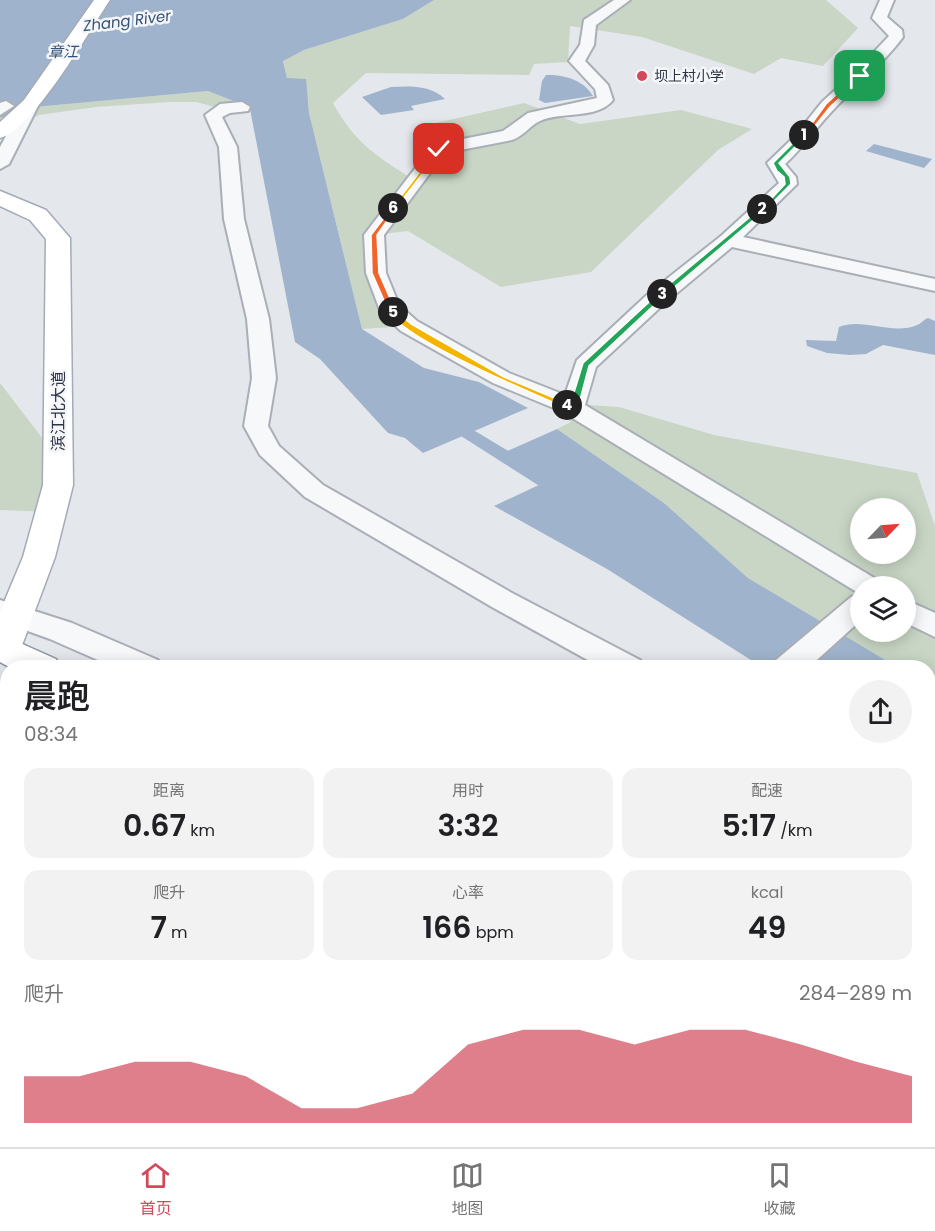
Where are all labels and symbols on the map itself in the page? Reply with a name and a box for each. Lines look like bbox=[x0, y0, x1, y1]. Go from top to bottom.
water label: Zhang River bbox=[81, 5, 172, 36]
water label: 章江 bbox=[48, 41, 80, 62]
pin bbox=[834, 50, 885, 101]
place label: 坝上村小学 bbox=[654, 66, 724, 86]
marker: 坝上村小学 bbox=[635, 69, 649, 83]
pin: 1 bbox=[789, 120, 819, 150]
pin bbox=[413, 123, 464, 174]
pin: 6 bbox=[378, 193, 408, 223]
pin: 2 bbox=[747, 194, 777, 224]
pin: 3 bbox=[647, 279, 677, 309]
pin: 5 bbox=[378, 297, 408, 327]
street label: 滨江北大道 bbox=[47, 371, 70, 451]
pin: 4 bbox=[552, 390, 582, 420]
north arrow bbox=[850, 498, 916, 564]

